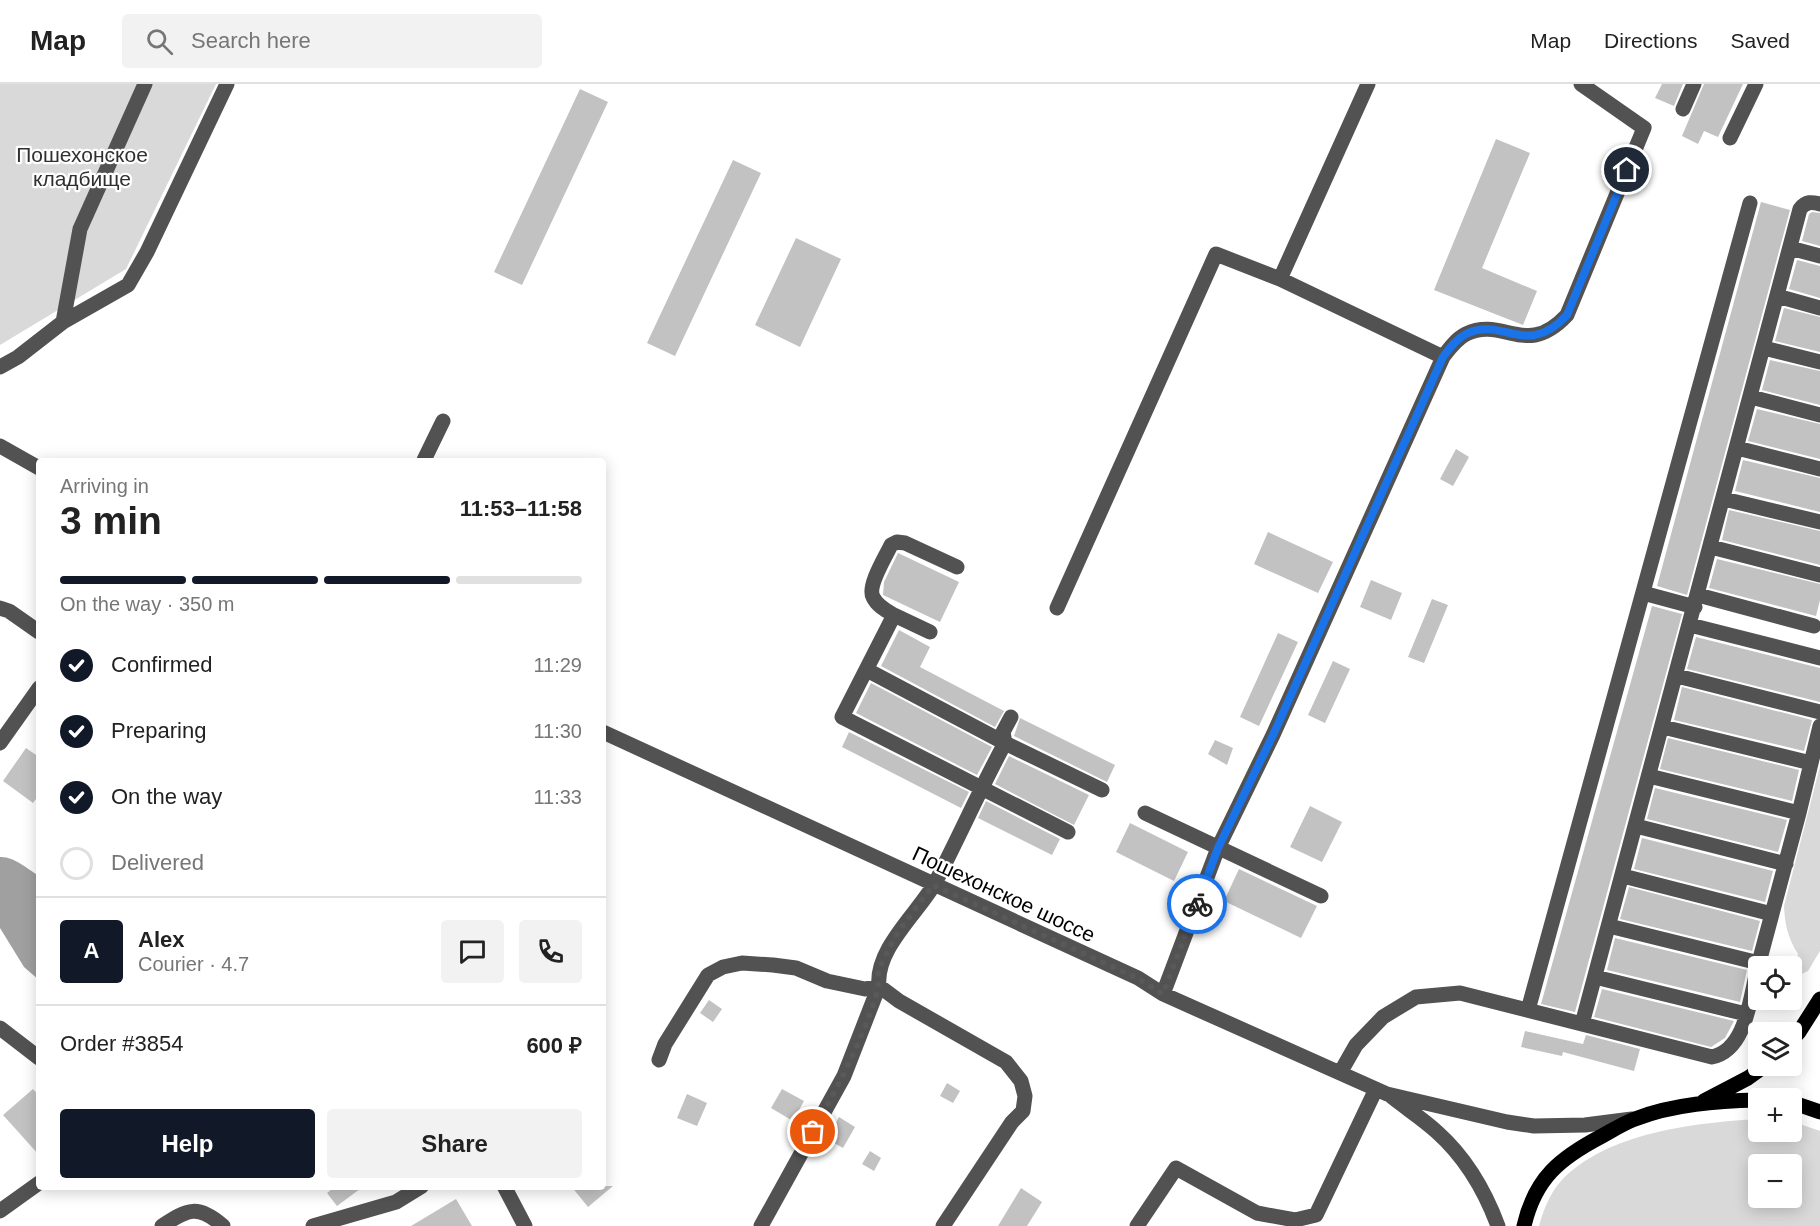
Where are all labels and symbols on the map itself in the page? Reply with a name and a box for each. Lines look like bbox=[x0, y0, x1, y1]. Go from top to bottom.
park label: Пошехонское кладбище bbox=[16, 143, 148, 190]
pin bbox=[1601, 144, 1652, 195]
street label: Пошехонское шоссе bbox=[909, 842, 1099, 946]
courier bbox=[1167, 874, 1227, 934]
pin bbox=[787, 1106, 838, 1157]

